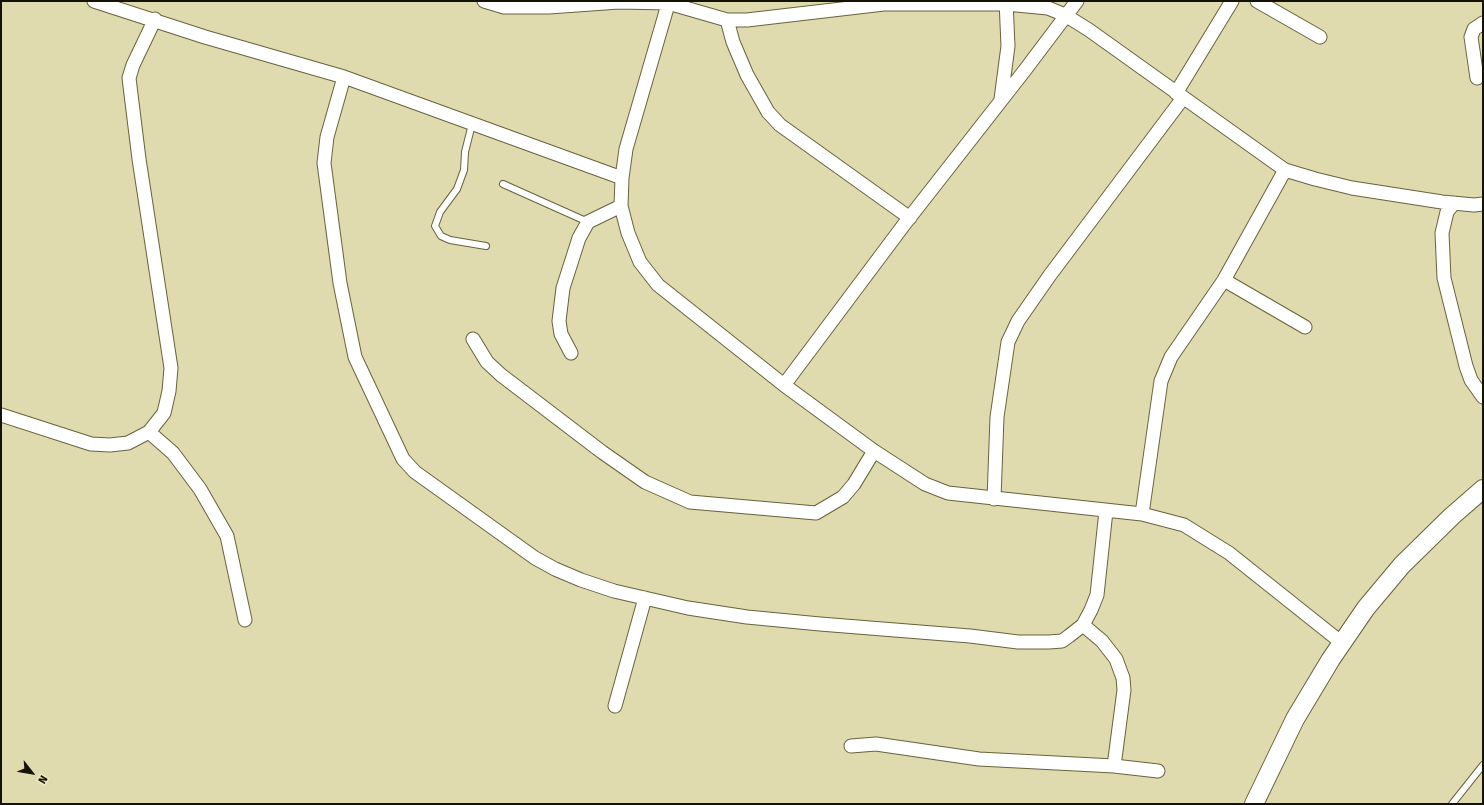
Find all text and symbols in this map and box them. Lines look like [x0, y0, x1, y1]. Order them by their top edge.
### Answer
north arrow [12, 753, 52, 793]
text: N [35, 773, 50, 786]

